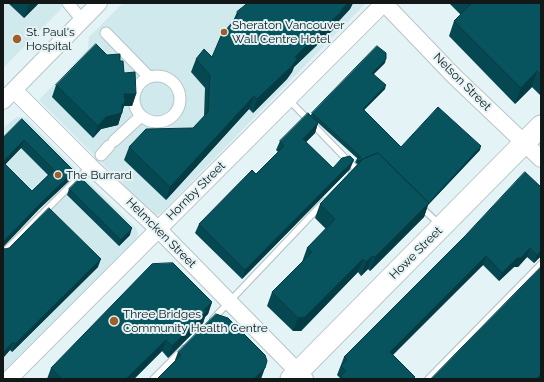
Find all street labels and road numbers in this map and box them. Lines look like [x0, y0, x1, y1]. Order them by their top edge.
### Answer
street label: Nelson Street [430, 50, 494, 114]
street label: Hornby Street [164, 159, 228, 223]
street label: Helmcken Street [123, 195, 199, 271]
street label: Howe Street [387, 224, 445, 282]

